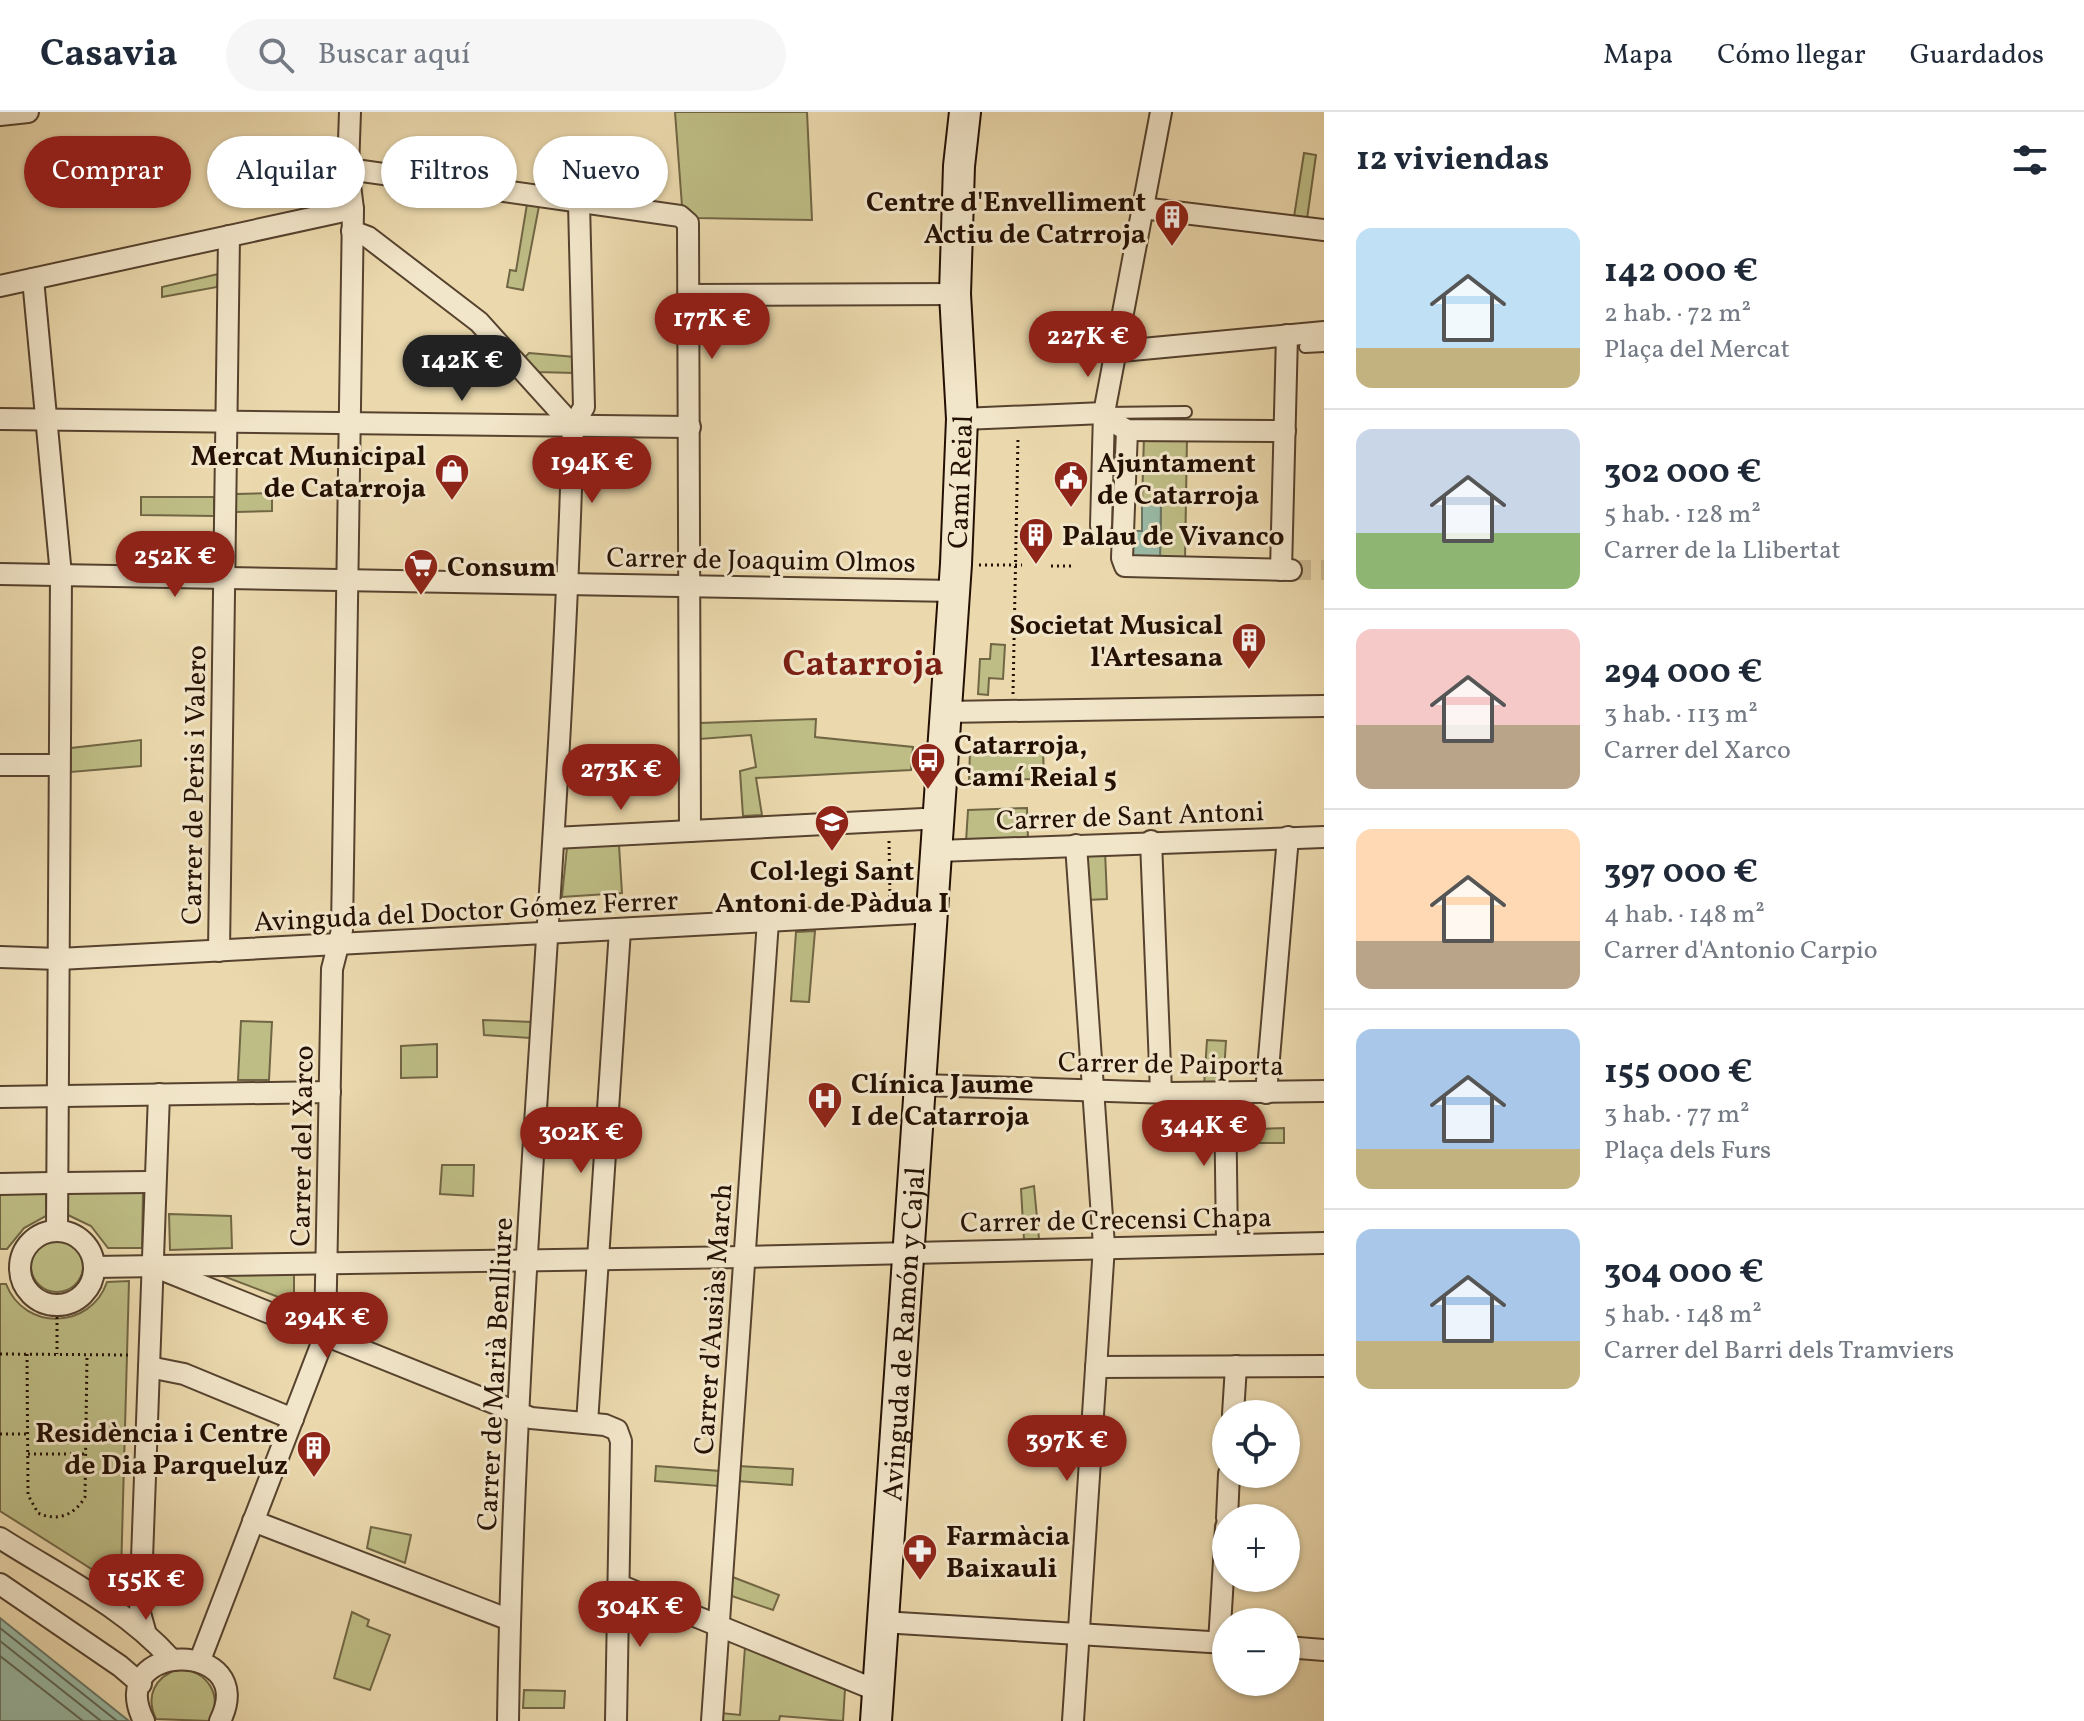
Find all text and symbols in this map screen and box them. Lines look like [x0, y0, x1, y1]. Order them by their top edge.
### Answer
search box [226, 19, 786, 91]
text: Casavia [40, 29, 178, 82]
icon: search [254, 33, 298, 77]
text: Buscar aquí [318, 34, 470, 76]
text: Mapa [1603, 36, 1673, 75]
text: Cómo llegar [1717, 36, 1866, 75]
text: Guardados [1910, 36, 2044, 75]
chip: Comprar [24, 136, 191, 208]
chip: Alquilar [207, 136, 365, 208]
chip: Filtros [381, 136, 517, 208]
chip: Nuevo [533, 136, 668, 208]
text: 12 viviendas [1356, 137, 1549, 184]
icon: filters [2008, 138, 2052, 182]
place label: Centre d'Envelliment Actiu de Catrroja [866, 184, 1146, 255]
building icon: Centre d'Envelliment Actiu de Catrroja [1153, 198, 1191, 248]
text: 142 000 € [1604, 249, 1758, 296]
icon: home [1420, 260, 1516, 356]
pin: 177K € [647, 293, 777, 361]
text: 2 hab. · 72 m² [1604, 296, 1751, 332]
text: 177K € [673, 301, 751, 337]
pin: 227K € [1023, 311, 1153, 379]
text: 227K € [1047, 319, 1129, 355]
text: Plaça del Mercat [1604, 332, 1790, 368]
pin: 142K € [397, 335, 527, 403]
text: 142K € [421, 343, 503, 379]
street label: Camí Reial [940, 414, 984, 550]
pin: 194K € [527, 437, 657, 505]
place label: Mercat Municipal de Catarroja [191, 438, 426, 509]
text: 194K € [550, 445, 634, 481]
place label: Ajuntament de Catarroja [1097, 445, 1259, 516]
text: 302 000 € [1604, 450, 1762, 497]
shop icon: Mercat Municipal de Catarroja [433, 452, 471, 502]
public building icon: Ajuntament de Catarroja [1052, 459, 1090, 509]
icon: home [1420, 461, 1516, 557]
text: 5 hab. · 128 m² [1604, 497, 1761, 533]
building icon: Palau de Vivanco [1017, 516, 1055, 566]
place label: Palau de Vivanco [1062, 518, 1284, 557]
pin: 252K € [110, 531, 240, 599]
text: Carrer de la Llibertat [1604, 533, 1841, 569]
text: 252K € [134, 539, 216, 575]
street label: Carrer de Joaquim Olmos [606, 539, 916, 584]
supermarket icon: Consum [402, 547, 440, 597]
place label: Consum [447, 549, 556, 588]
place label: Societat Musical l'Artesana [1009, 607, 1223, 678]
building icon: Societat Musical l'Artesana [1230, 621, 1268, 671]
district label: Catarroja [782, 641, 944, 691]
street label: Carrer de Peris i Valero [174, 645, 217, 925]
text: 294 000 € [1604, 650, 1762, 697]
icon: home [1420, 661, 1516, 757]
text: 3 hab. · 113 m² [1604, 697, 1758, 733]
place label: Catarroja, Camí Reial 5 [954, 727, 1117, 798]
text: Carrer del Xarco [1604, 733, 1791, 769]
bus stop icon: Catarroja, Camí Reial 5 [909, 741, 947, 791]
pin: 273K € [556, 744, 686, 812]
text: 273K € [580, 752, 662, 788]
street label: Carrer de Sant Antoni [995, 793, 1265, 842]
school or university icon: Col·legi Sant Antoni de Pàdua I [813, 803, 851, 853]
text: 397 000 € [1604, 850, 1758, 897]
place label: Col·legi Sant Antoni de Pàdua I [715, 853, 949, 924]
icon: home [1420, 861, 1516, 957]
street label: Avinguda del Doctor Gómez Ferrer [253, 882, 680, 943]
text: 4 hab. · 148 m² [1604, 897, 1765, 933]
text: Carrer d'Antonio Carpio [1604, 933, 1878, 969]
street label: Carrer de Paiporta [1058, 1044, 1284, 1087]
street label: Carrer del Xarco [282, 1045, 325, 1247]
text: 155 000 € [1604, 1050, 1753, 1097]
icon: home [1420, 1061, 1516, 1157]
place label: Clínica Jaume I de Catarroja [851, 1066, 1034, 1137]
hospital icon: Clínica Jaume I de Catarroja [806, 1080, 844, 1130]
text: 3 hab. · 77 m² [1604, 1097, 1750, 1133]
pin: 344K € [1139, 1100, 1269, 1168]
pin: 302K € [516, 1107, 646, 1175]
text: 344K € [1160, 1108, 1248, 1144]
text: 302K € [538, 1115, 624, 1151]
text: Plaça dels Furs [1604, 1133, 1771, 1169]
street label: Avinguda de Ramón y Cajal [874, 1166, 936, 1502]
street label: Carrer d'Ausiàs March [686, 1182, 743, 1456]
street label: Carrer de Crecensi Chapa [960, 1199, 1272, 1244]
street label: Carrer de Marià Benlliure [469, 1216, 524, 1532]
text: 304 000 € [1604, 1250, 1764, 1297]
icon: home [1420, 1261, 1516, 1357]
pin: 294K € [262, 1292, 392, 1360]
text: 5 hab. · 148 m² [1604, 1297, 1762, 1333]
text: 294K € [284, 1300, 370, 1336]
text: Carrer del Barri dels Tramviers [1604, 1333, 1954, 1369]
map controls [1212, 1400, 1300, 1696]
button: locate [1212, 1400, 1300, 1488]
place label: Residència i Centre de Dia Parqueluz [35, 1415, 288, 1486]
pin: 397K € [1002, 1415, 1132, 1483]
text: 397K € [1026, 1423, 1108, 1459]
building icon: Residència i Centre de Dia Parqueluz [295, 1429, 333, 1479]
button: + [1212, 1504, 1300, 1592]
place label: Farmàcia Baixauli [946, 1518, 1070, 1589]
pharmacy icon: Farmàcia Baixauli [901, 1532, 939, 1582]
pin: 155K € [81, 1554, 211, 1622]
text: 155K € [107, 1562, 185, 1598]
pin: 304K € [575, 1581, 705, 1649]
text: 304K € [596, 1589, 684, 1625]
button: − [1212, 1608, 1300, 1696]

